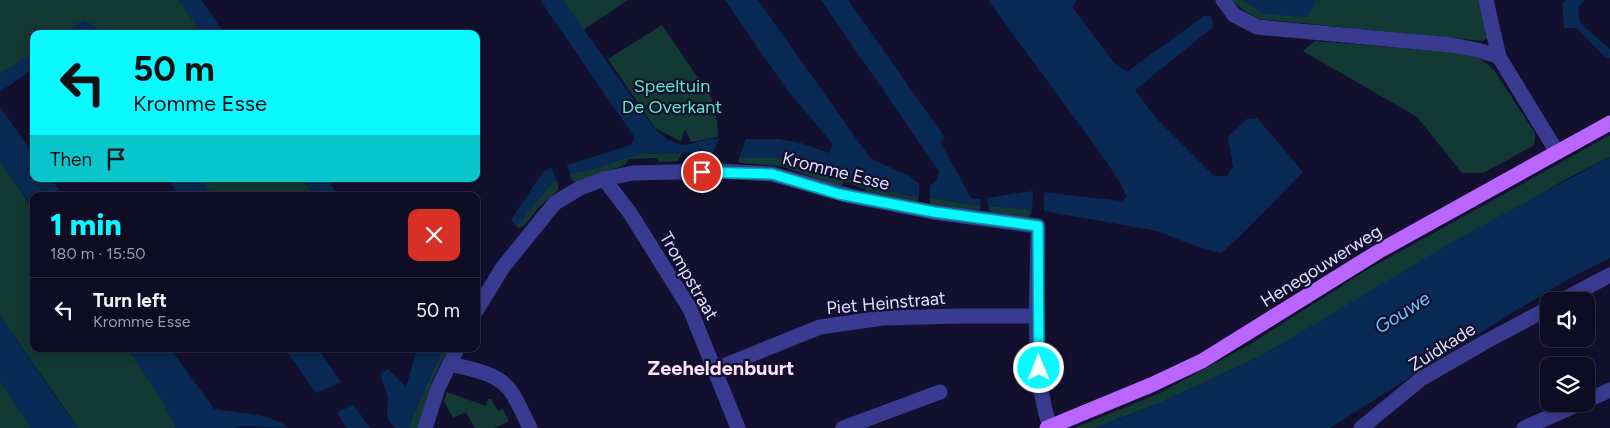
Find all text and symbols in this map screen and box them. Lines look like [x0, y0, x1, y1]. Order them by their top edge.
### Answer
text: 50 m [133, 48, 215, 90]
icon: left [50, 50, 115, 115]
park label: Speeltuin De Overkant [622, 75, 722, 118]
text: Kromme Esse [133, 90, 267, 117]
icon: arrive [102, 145, 130, 173]
street label: Kromme Esse [780, 147, 892, 195]
text: Then [50, 148, 92, 171]
pin [681, 151, 723, 193]
icon: arrive [688, 158, 716, 186]
text: 1 min [50, 206, 122, 243]
button: close [408, 209, 460, 261]
street label: Henegouwerweg [1256, 220, 1386, 312]
street label: Trompstraat [655, 228, 723, 324]
text: 180 m · 15:50 [50, 244, 146, 263]
water label: Gouwe [1370, 286, 1435, 338]
street label: Piet Heinstraat [825, 287, 947, 319]
text: Turn left [93, 289, 167, 312]
map controls [1540, 292, 1595, 412]
button: sound [1540, 292, 1595, 347]
icon: left [50, 296, 78, 324]
text: 50 m [416, 299, 460, 322]
text: Kromme Esse [93, 312, 190, 331]
street label: Zuidkade [1405, 318, 1480, 376]
position arrow [1012, 341, 1064, 393]
district label: Zeeheldenbuurt [648, 356, 794, 380]
button: layers [1540, 357, 1595, 412]

